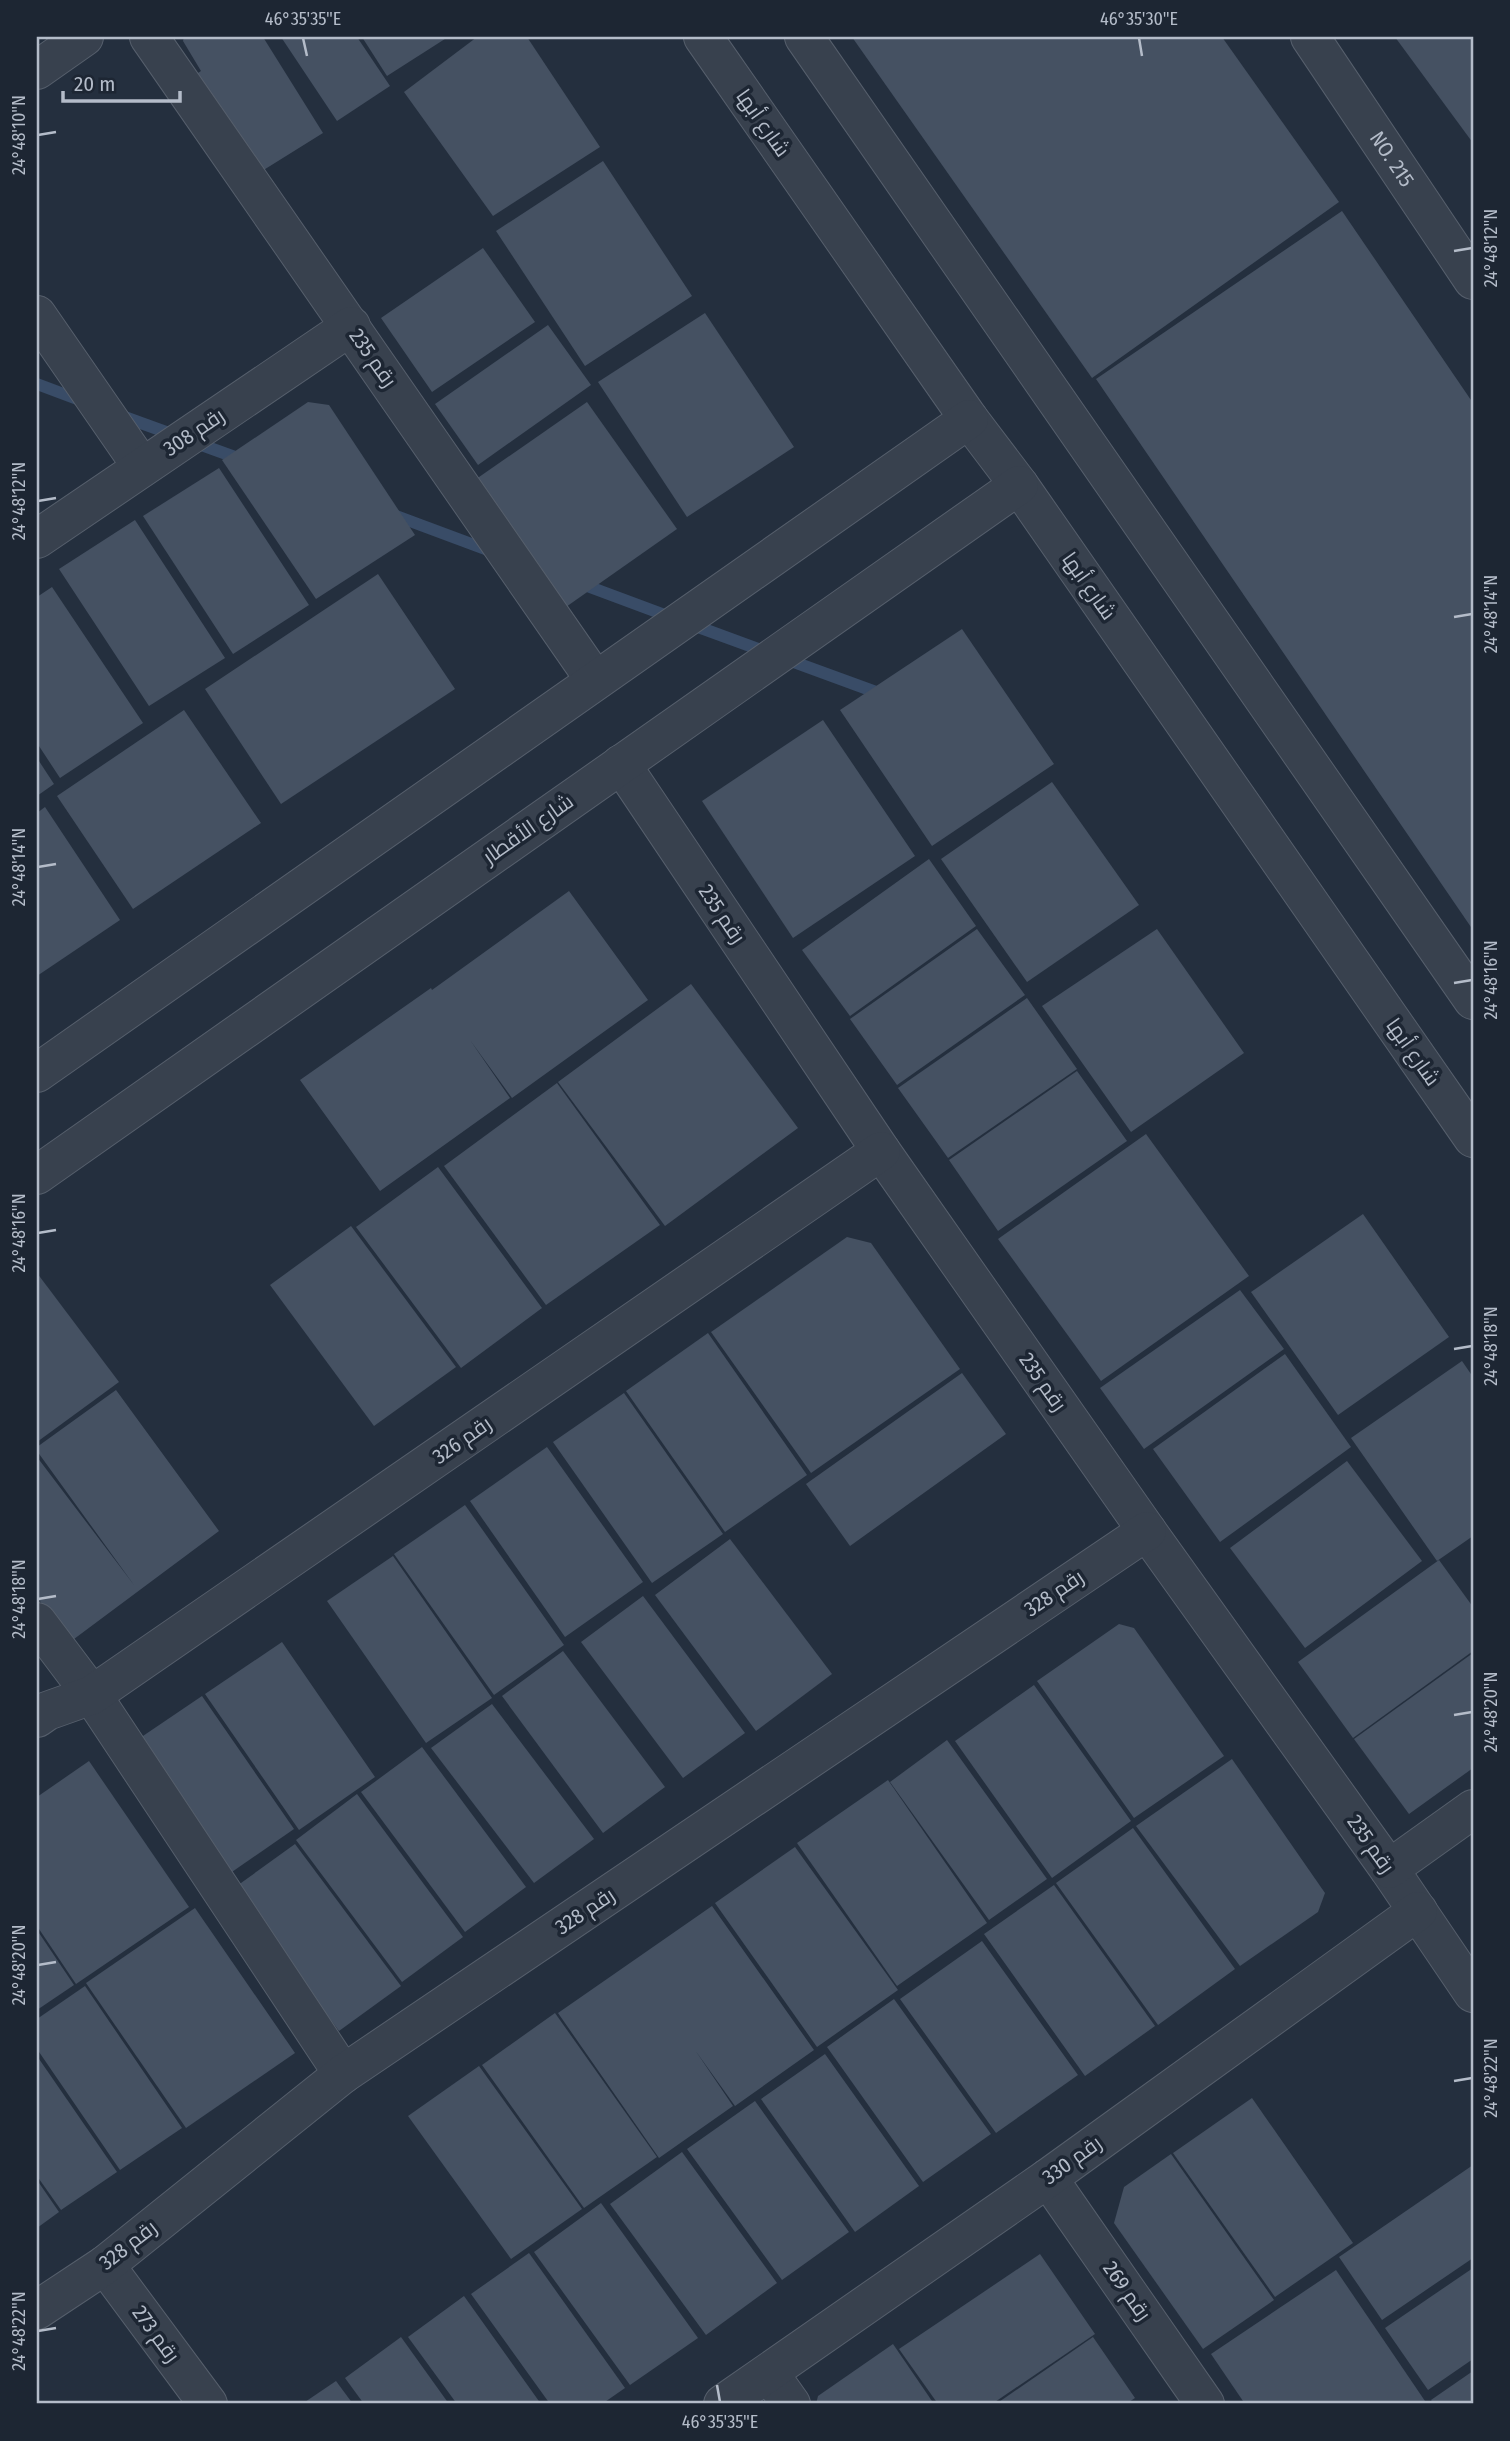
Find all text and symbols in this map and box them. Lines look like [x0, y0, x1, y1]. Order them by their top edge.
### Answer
text: 46°35'35"E [265, 8, 341, 30]
text: 46°35'30"E [1100, 8, 1178, 30]
scale bar [63, 60, 180, 104]
text: 20 m [74, 71, 115, 97]
street label: شارع أبها [729, 84, 796, 163]
text: 24°48'10"N [8, 95, 30, 175]
street label: NO. 215 [1364, 126, 1420, 192]
text: 24°48'12"N [1480, 209, 1502, 287]
street label: رقم 235 [343, 324, 402, 393]
street label: رقم 308 [159, 402, 230, 463]
text: 24°48'12"N [8, 462, 30, 540]
street label: شارع أبها [1055, 547, 1122, 626]
text: 24°48'14"N [1480, 575, 1502, 653]
street label: شارع الأقطار [477, 788, 579, 871]
text: 24°48'14"N [8, 828, 30, 906]
street label: رقم 235 [692, 880, 751, 949]
text: 24°48'16"N [1480, 940, 1502, 1020]
street label: شارع أبها [1379, 1013, 1446, 1092]
text: 24°48'16"N [8, 1193, 30, 1273]
text: 24°48'18"N [1480, 1306, 1502, 1386]
street label: رقم 235 [1013, 1348, 1072, 1417]
street label: رقم 326 [427, 1410, 497, 1470]
text: 24°48'18"N [8, 1559, 30, 1639]
street label: رقم 328 [1019, 1564, 1089, 1623]
text: 24°48'20"N [1480, 1672, 1502, 1752]
street label: رقم 235 [1341, 1810, 1400, 1879]
street label: رقم 328 [550, 1882, 620, 1941]
text: 24°48'20"N [8, 1925, 30, 2005]
text: 24°48'22"N [1480, 2038, 1502, 2118]
street label: رقم 330 [1037, 2130, 1107, 2191]
street label: رقم 328 [94, 2214, 163, 2276]
street label: رقم 269 [1096, 2256, 1157, 2326]
text: 24°48'22"N [8, 2291, 30, 2371]
street label: رقم 273 [126, 2300, 185, 2368]
text: 46°35'35"E [682, 2411, 758, 2433]

